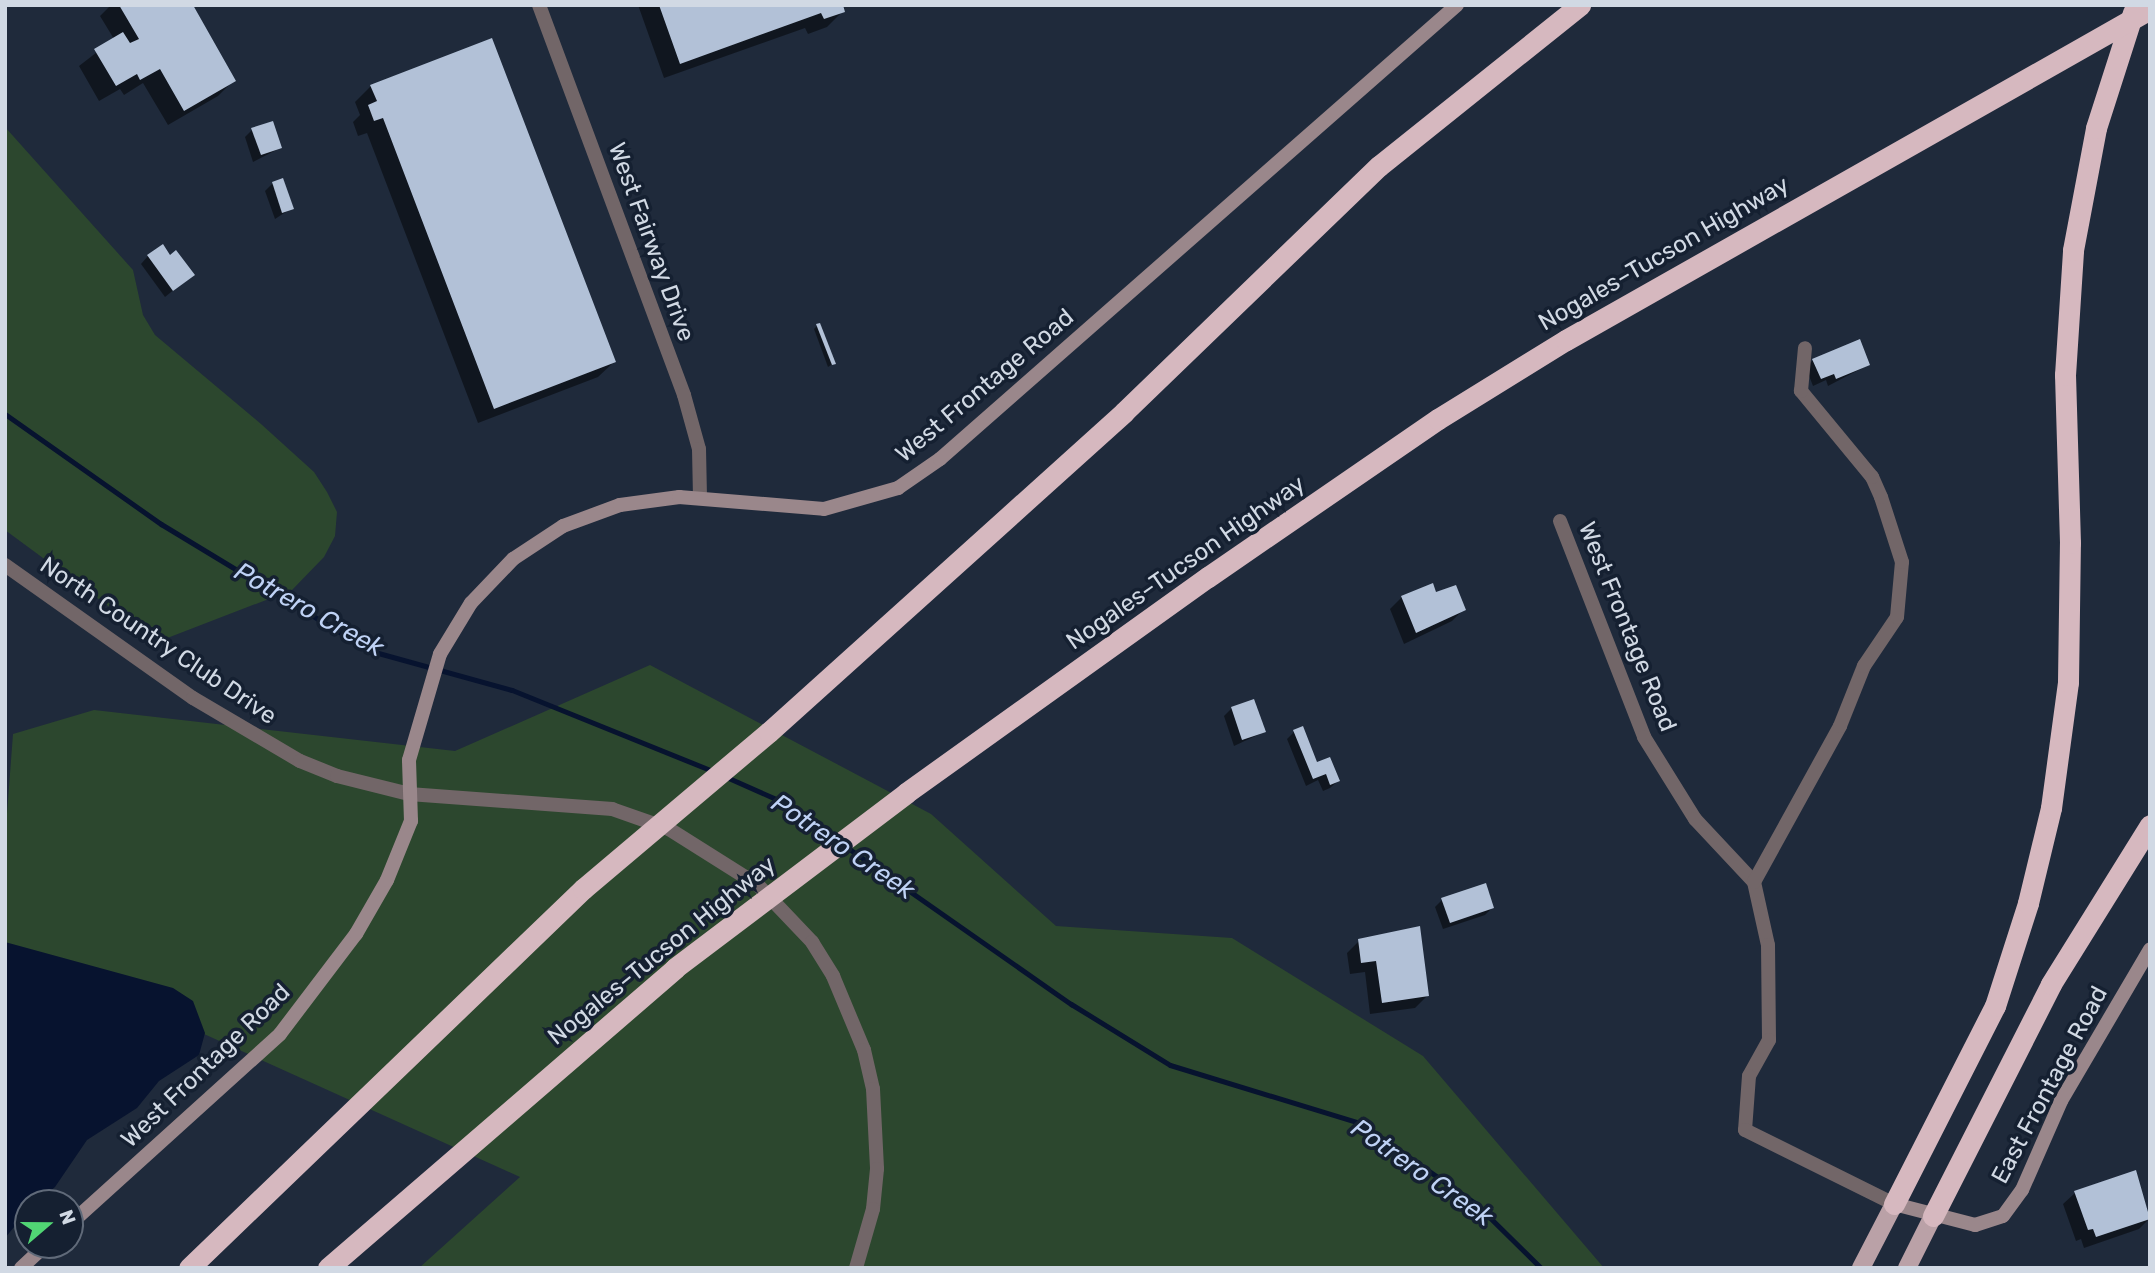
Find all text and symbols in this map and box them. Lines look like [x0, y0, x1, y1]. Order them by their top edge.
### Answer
street label: West Fairway Drive [602, 138, 700, 346]
street label: Nogales–Tucson Highway [1534, 170, 1794, 338]
street label: West Frontage Road [890, 303, 1080, 469]
street label: Nogales–Tucson Highway [1061, 470, 1311, 656]
street label: West Frontage Road [1572, 518, 1682, 736]
street label: North Country Club Drive [34, 551, 282, 731]
water label: Potrero Creek [229, 556, 389, 664]
water label: Potrero Creek [765, 788, 921, 906]
street label: Nogales–Tucson Highway [542, 850, 782, 1052]
street label: West Frontage Road [116, 978, 296, 1154]
street label: East Frontage Road [1986, 981, 2114, 1189]
water label: Potrero Creek [1345, 1113, 1499, 1233]
north arrow [14, 1189, 84, 1259]
text: N [54, 1207, 80, 1228]

